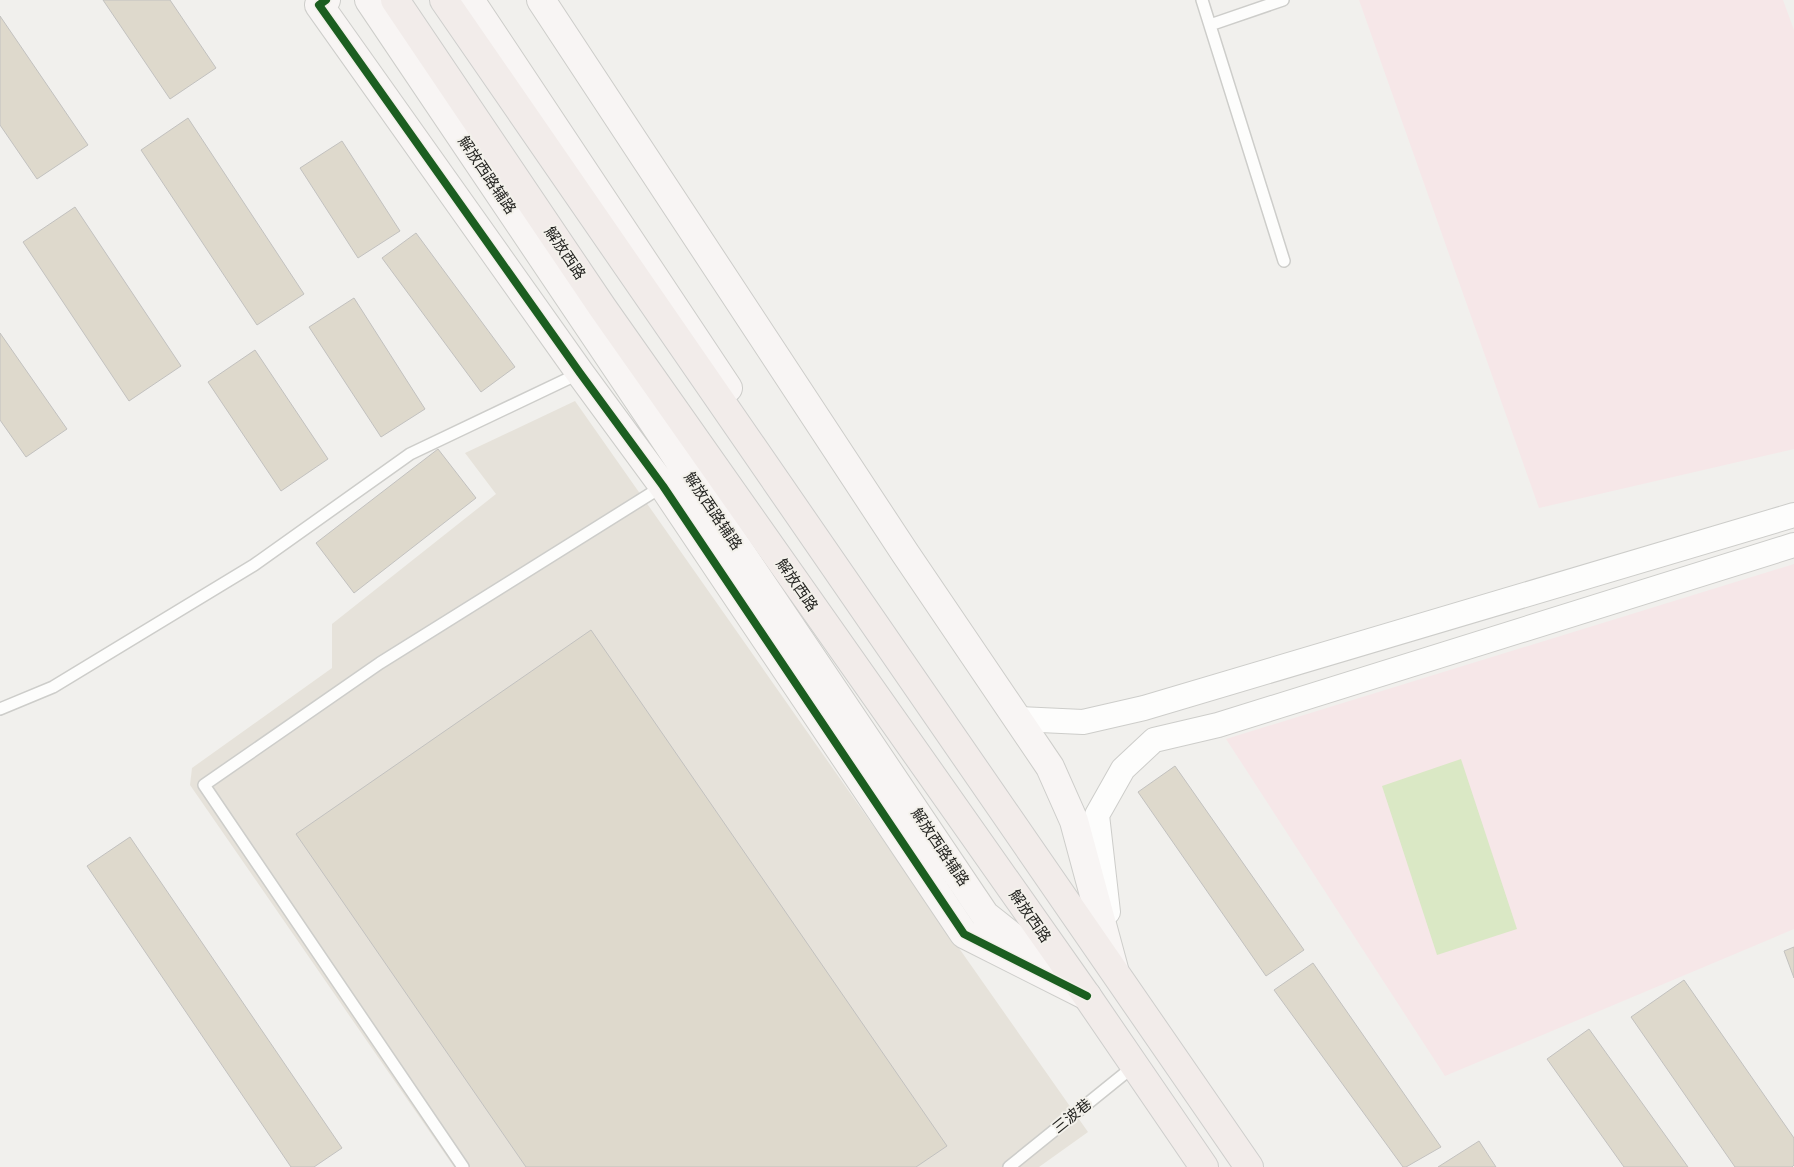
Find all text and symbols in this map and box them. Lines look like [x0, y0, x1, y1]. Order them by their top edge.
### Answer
street label: 解放西路辅路 [454, 132, 521, 217]
street label: 解放西路 [541, 222, 591, 283]
street label: 解放西路辅路 [680, 468, 747, 553]
street label: 解放西路 [772, 554, 823, 615]
street label: 解放西路辅路 [907, 804, 974, 889]
street label: 解放西路 [1005, 885, 1056, 946]
street label: 三波巷 [1048, 1093, 1095, 1137]

